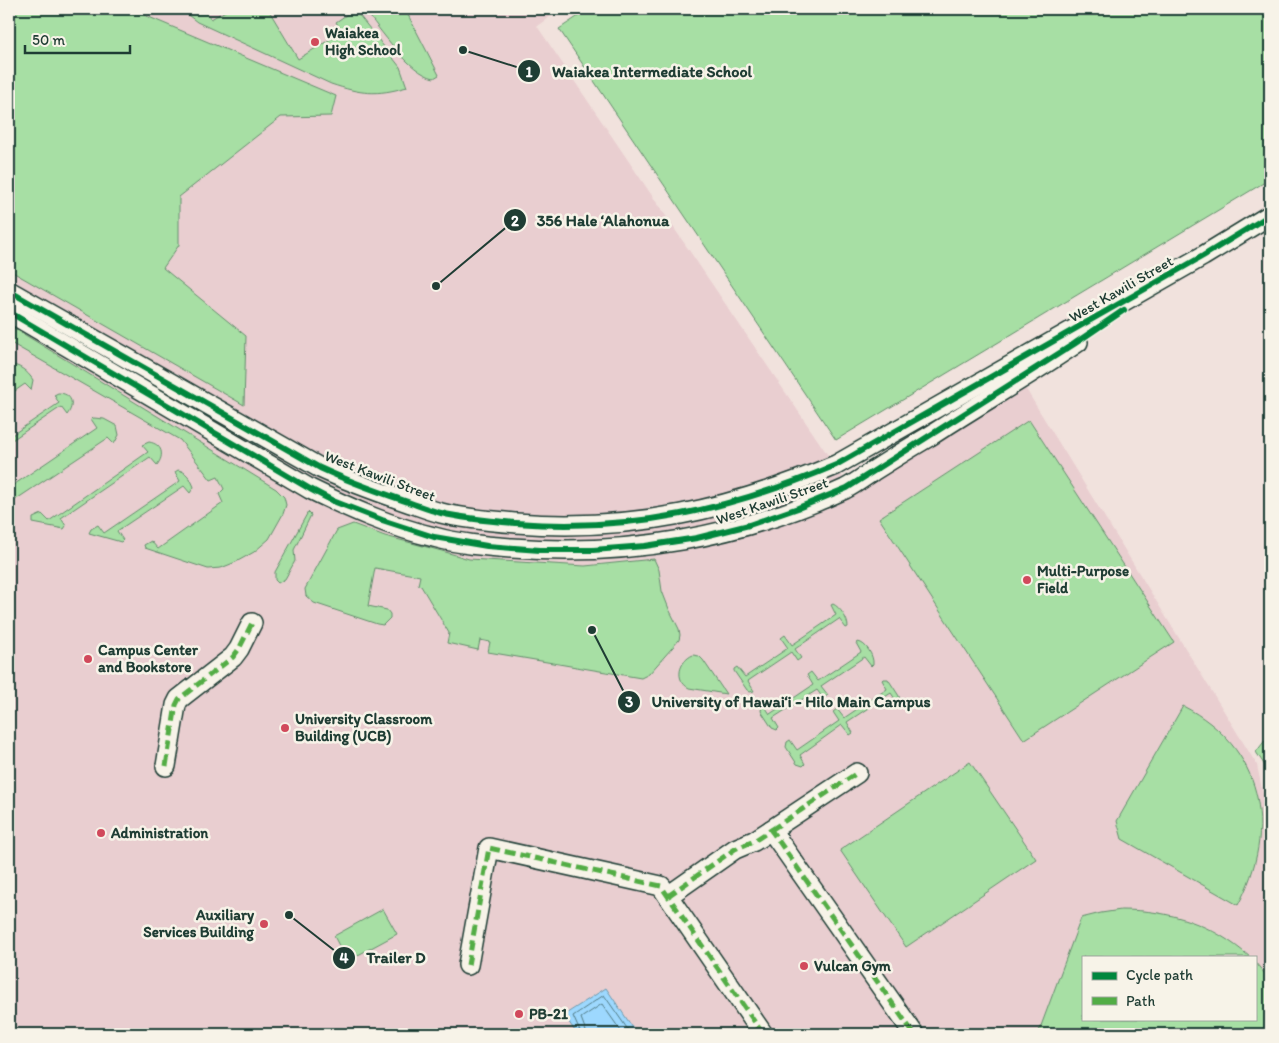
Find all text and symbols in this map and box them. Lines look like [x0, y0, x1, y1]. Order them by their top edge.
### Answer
scale bar [25, 22, 130, 54]
place label: Waiakea High School [325, 24, 402, 60]
text: 50 m [32, 31, 65, 49]
marker: Waiakea High School [309, 36, 321, 48]
callout: Waiakea Intermediate School [517, 56, 763, 87]
text: Waiakea Intermediate School [552, 62, 753, 81]
text: 1 [526, 63, 533, 81]
callout: 356 Hale ʻAlahonua [502, 205, 680, 236]
text: 356 Hale ʻAlahonua [537, 211, 670, 230]
text: 2 [511, 212, 519, 230]
street label: West Kawili Street [1066, 252, 1177, 326]
street label: West Kawili Street [322, 447, 438, 506]
street label: West Kawili Street [714, 473, 831, 529]
place label: Multi-Purpose Field [1037, 562, 1129, 597]
marker: Multi-Purpose Field [1021, 574, 1033, 586]
place label: Campus Center and Bookstore [98, 641, 199, 676]
marker: Campus Center and Bookstore [82, 653, 94, 665]
callout: University of Hawaiʻi - Hilo Main Campus [617, 686, 941, 717]
text: University of Hawaiʻi - Hilo Main Campus [651, 692, 931, 712]
text: 3 [625, 693, 633, 711]
place label: University Classroom Building (UCB) [295, 710, 433, 746]
marker: University Classroom Building (UCB) [279, 722, 291, 734]
place label: Administration [110, 824, 209, 842]
marker: Administration [95, 827, 107, 839]
place label: Auxiliary Services Building [143, 906, 255, 942]
marker: Auxiliary Services Building [258, 918, 270, 930]
callout: Trailer D [332, 942, 436, 973]
text: Trailer D [365, 948, 426, 967]
text: 4 [339, 949, 349, 967]
legend [1082, 956, 1256, 1020]
place label: Vulcan Gym [814, 957, 892, 976]
marker: Vulcan Gym [798, 960, 810, 972]
text: Cycle path [1126, 966, 1193, 984]
text: Path [1126, 992, 1155, 1010]
place label: PB-21 [529, 1005, 568, 1023]
marker: PB-21 [513, 1008, 525, 1020]

